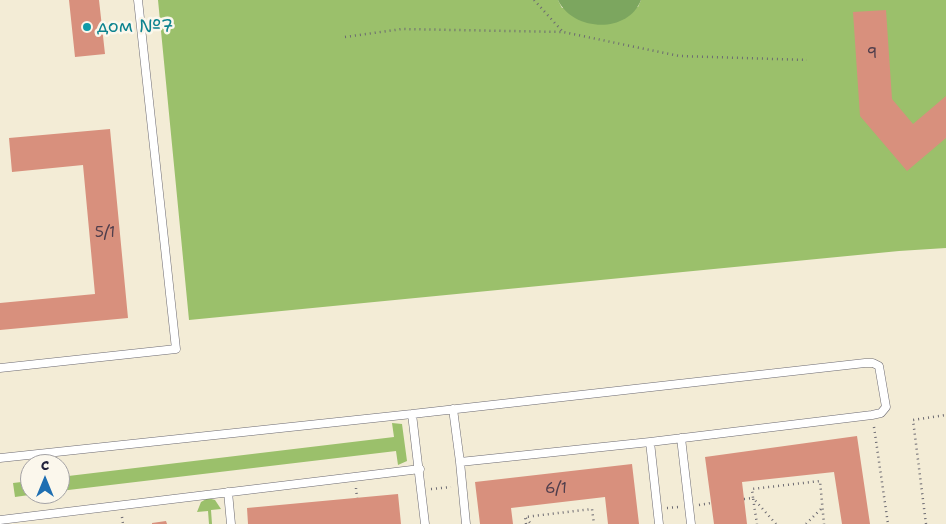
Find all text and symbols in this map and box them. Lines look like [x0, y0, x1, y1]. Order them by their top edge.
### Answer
place label: дом №7 [97, 16, 173, 38]
marker: дом №7 [81, 21, 93, 33]
house number: 9 [867, 45, 877, 63]
house number: 5/1 [95, 224, 115, 242]
north arrow [20, 454, 70, 504]
text: С [41, 456, 49, 474]
house number: 6/1 [545, 480, 567, 498]

